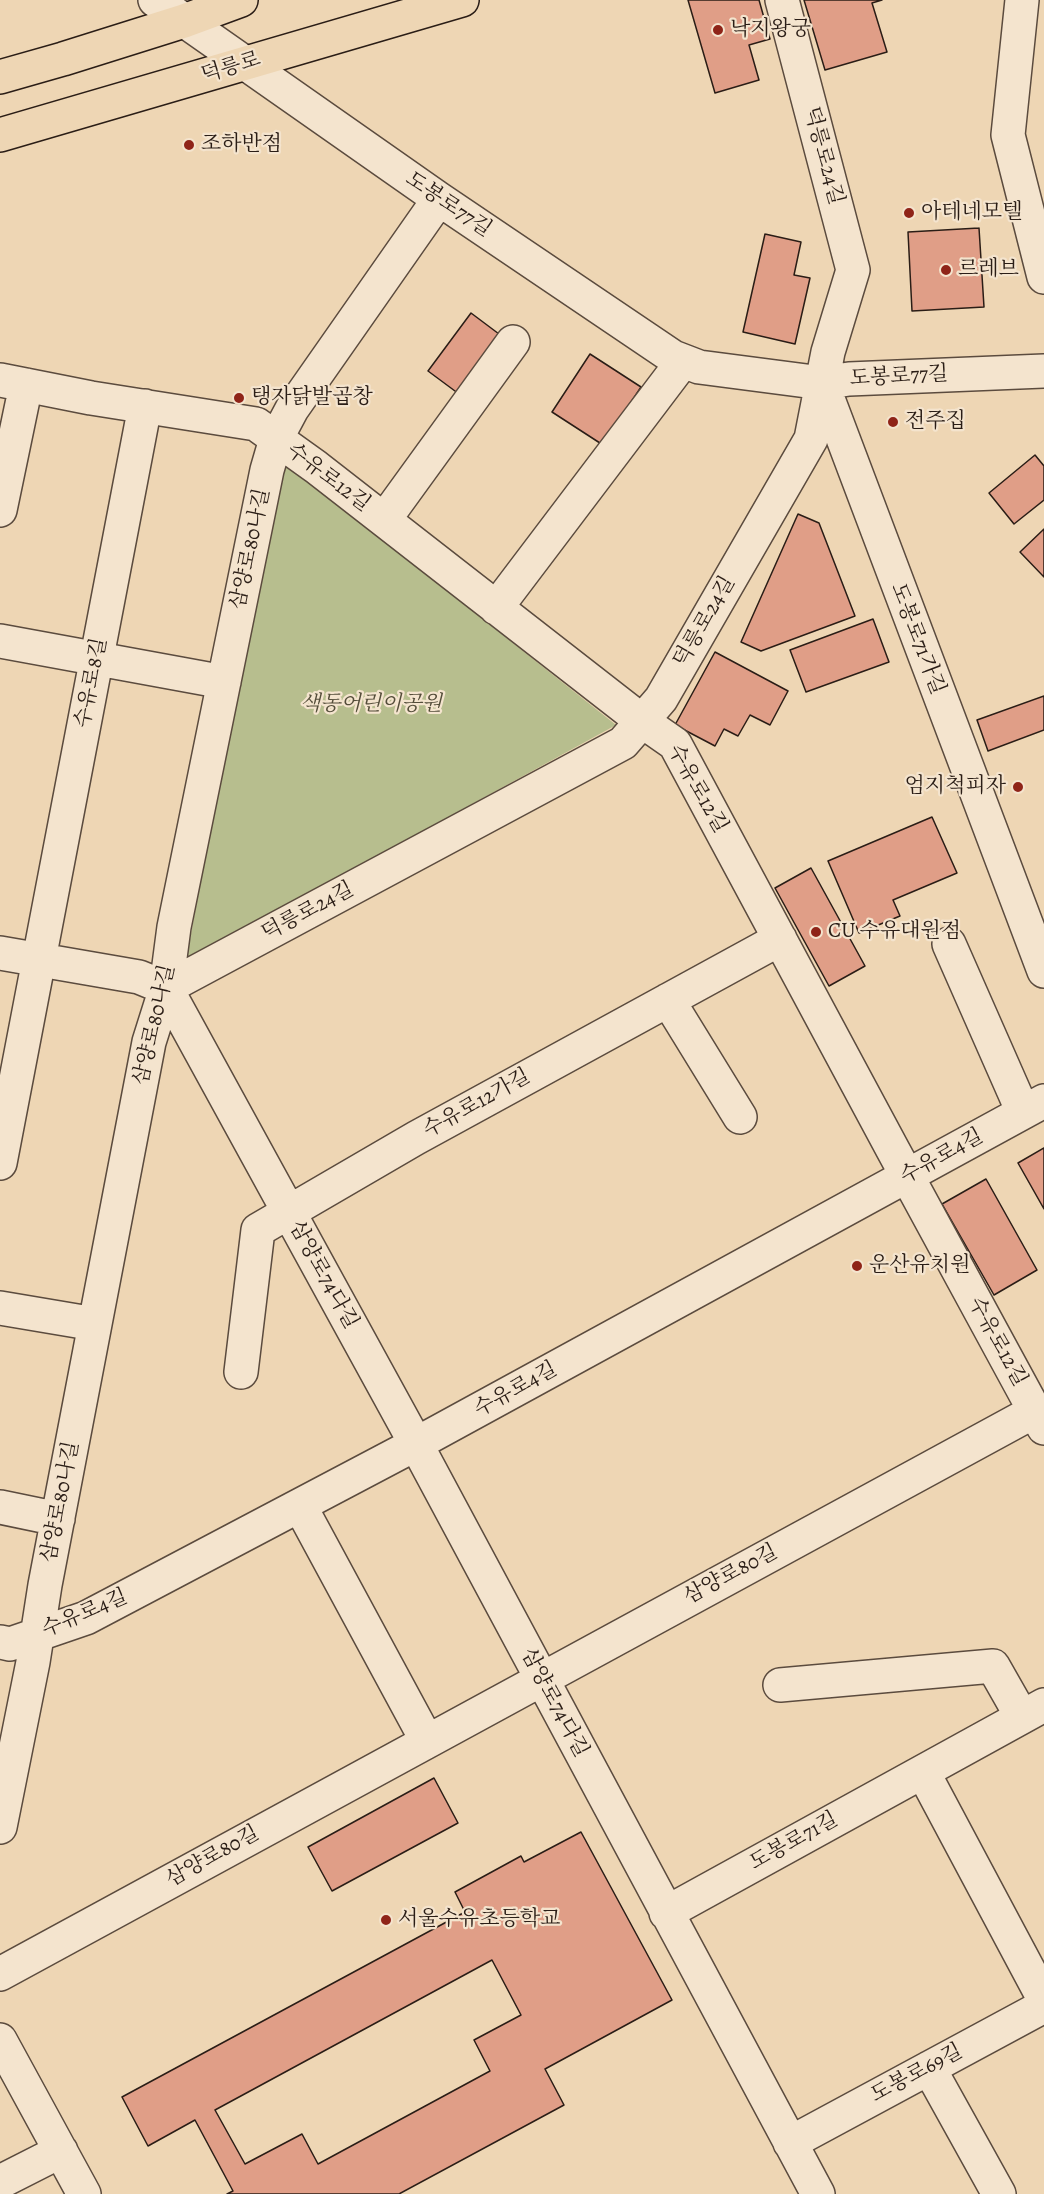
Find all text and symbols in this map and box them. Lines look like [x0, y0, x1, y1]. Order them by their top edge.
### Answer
place label: 낙지왕궁 [730, 17, 811, 43]
marker: 낙지왕궁 [711, 23, 725, 37]
street label: 덕릉로 [198, 47, 264, 89]
street label: 덕릉로24길 [798, 104, 848, 208]
place label: 조하반점 [201, 132, 282, 158]
marker: 조하반점 [182, 138, 196, 152]
street label: 도봉로77길 [400, 167, 496, 243]
place label: 아테네모텔 [921, 200, 1022, 226]
marker: 아테네모텔 [902, 206, 916, 220]
place label: 르레브 [958, 257, 1019, 283]
marker: 르레브 [939, 263, 953, 277]
street label: 도봉로77길 [849, 362, 949, 392]
place label: 탱자닭발곱창 [251, 385, 373, 411]
marker: 탱자닭발곱창 [232, 391, 246, 405]
place label: 전주집 [905, 409, 966, 435]
marker: 전주집 [886, 415, 900, 429]
street label: 수유로12길 [281, 438, 375, 518]
street label: 삼양로80나길 [226, 486, 276, 612]
street label: 덕릉로24길 [669, 572, 741, 672]
street label: 도봉로71가길 [884, 580, 950, 698]
street label: 수유로8길 [71, 636, 113, 730]
park label: 색동어린이공원 [300, 692, 442, 718]
street label: 수유로12길 [662, 740, 732, 838]
place label: 엄지척피자 [905, 774, 1006, 800]
marker: 엄지척피자 [1011, 780, 1025, 794]
street label: 덕릉로24길 [258, 877, 358, 947]
place label: CU 수유대원점 [828, 919, 961, 945]
marker: CU 수유대원점 [809, 925, 823, 939]
street label: 삼양로80나길 [129, 962, 181, 1088]
street label: 수유로12가길 [419, 1064, 535, 1144]
street label: 수유로4길 [896, 1124, 988, 1190]
street label: 삼양로74다길 [283, 1217, 363, 1333]
place label: 운산유치원 [869, 1253, 970, 1279]
marker: 운산유치원 [850, 1259, 864, 1273]
street label: 수유로12길 [962, 1293, 1032, 1391]
street label: 수유로4길 [470, 1357, 562, 1423]
street label: 삼양로80나길 [37, 1439, 85, 1565]
street label: 삼양로80길 [680, 1540, 782, 1610]
street label: 수유로4길 [38, 1585, 132, 1643]
street label: 삼양로74다길 [515, 1644, 593, 1762]
street label: 도봉로71길 [745, 1807, 843, 1877]
street label: 삼양로80길 [162, 1821, 264, 1893]
place label: 서울수유초등학교 [398, 1907, 560, 1933]
marker: 서울수유초등학교 [379, 1913, 393, 1927]
street label: 도봉로69길 [867, 2039, 967, 2109]

